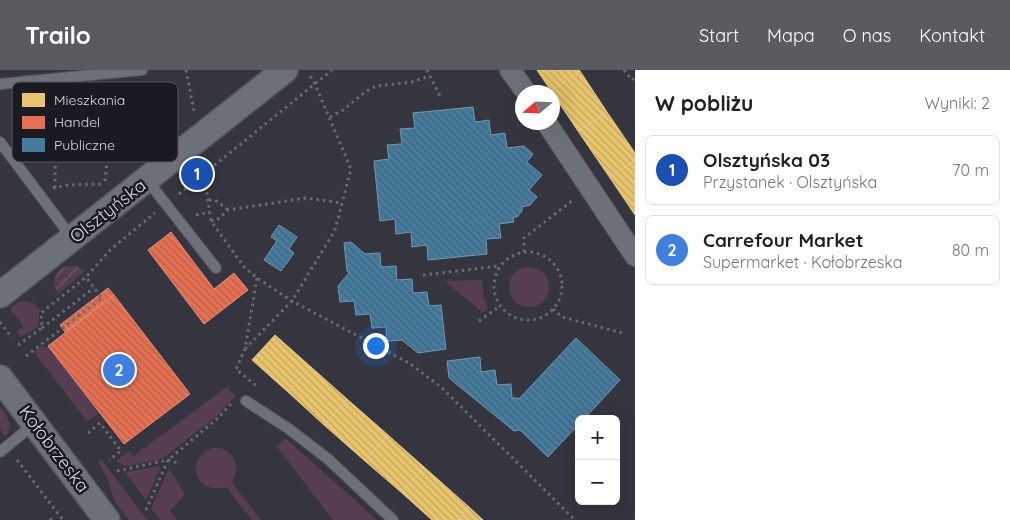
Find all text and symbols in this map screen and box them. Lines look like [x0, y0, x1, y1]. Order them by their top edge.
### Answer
text: Trailo [25, 20, 91, 50]
text: Start [699, 24, 739, 47]
text: Mapa [767, 24, 815, 47]
text: O nas [843, 24, 891, 47]
text: Kontakt [919, 24, 985, 47]
legend [12, 82, 178, 162]
north arrow [515, 85, 560, 130]
text: W pobliżu [655, 90, 753, 116]
text: Mieszkania [54, 91, 125, 109]
text: Wyniki: 2 [925, 93, 990, 113]
text: Handel [54, 113, 100, 131]
text: Publiczne [54, 136, 115, 154]
text: Olsztyńska 03 [703, 148, 830, 172]
pin: 1 [181, 155, 213, 193]
text: 1 [669, 160, 675, 180]
text: 70 m [952, 160, 989, 180]
text: Przystanek · Olsztyńska [703, 172, 877, 192]
street label: Olsztyńska [65, 174, 150, 248]
text: Carrefour Market [703, 228, 864, 252]
text: 2 [667, 240, 677, 260]
text: 80 m [952, 240, 989, 260]
text: Supermarket · Kołobrzeska [703, 252, 903, 272]
your location [363, 333, 389, 359]
pin: 2 [103, 351, 135, 389]
street label: Kołobrzeska [14, 401, 95, 497]
map controls [575, 415, 620, 505]
button: + [575, 415, 620, 460]
button: − [575, 460, 620, 505]

